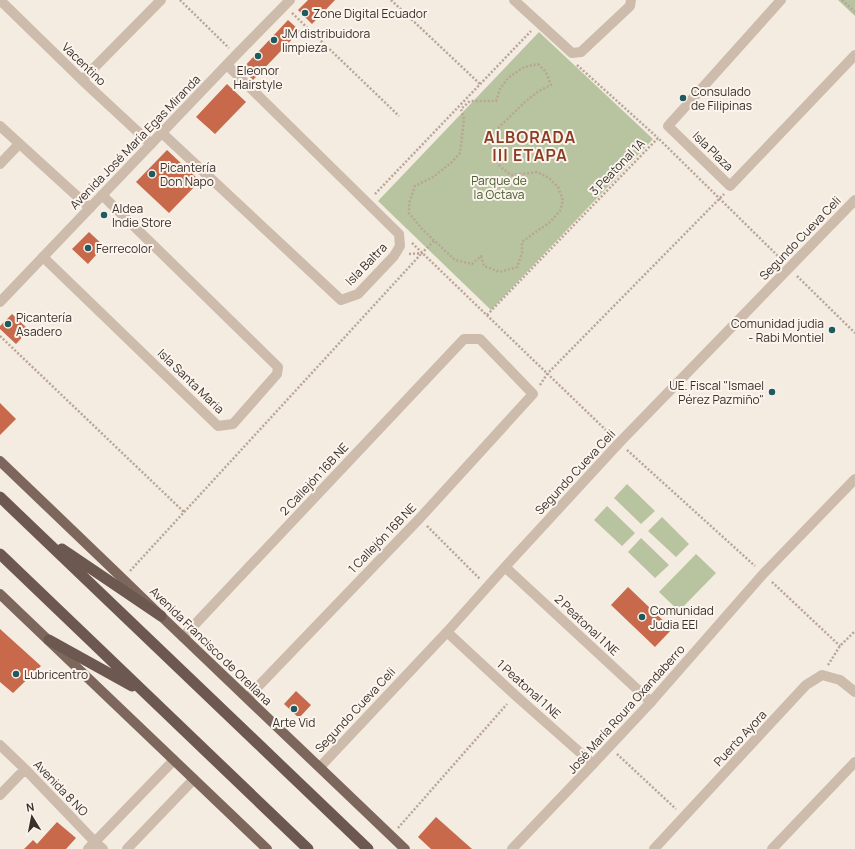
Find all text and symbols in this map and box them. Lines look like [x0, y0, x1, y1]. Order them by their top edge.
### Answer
place label: Zone Digital Ecuador [313, 5, 428, 22]
marker: Zone Digital Ecuador [300, 8, 310, 18]
place label: JM distribuidora limpieza [282, 25, 370, 56]
marker: JM distribuidora limpieza [269, 35, 279, 45]
street label: Vacentino [58, 39, 110, 89]
marker: Eleonor Hairstyle [253, 51, 263, 61]
place label: Eleonor Hairstyle [234, 62, 282, 93]
street label: Avenida José María Egas Miranda [66, 71, 204, 213]
place label: Consulado de Filipinas [691, 83, 752, 114]
marker: Consulado de Filipinas [678, 93, 688, 103]
district label: ALBORADA III ETAPA [484, 126, 576, 166]
street label: Isla Plaza [689, 127, 737, 175]
street label: 3 Peatonal 1A [586, 135, 649, 199]
place label: Picantería Don Napo [160, 159, 216, 190]
marker: Picantería Don Napo [147, 169, 157, 179]
park label: Parque de la Octava [471, 172, 527, 203]
street label: Segundo Cueva Celi [755, 192, 845, 284]
place label: Aldea Indie Store [112, 200, 172, 231]
marker: Aldea Indie Store [99, 210, 109, 220]
street label: Isla Baltra [341, 239, 391, 289]
place label: Ferrecolor [96, 240, 153, 257]
marker: Ferrecolor [83, 243, 93, 253]
place label: Picantería Asadero [16, 309, 72, 340]
place label: Comunidad judia - Rabi Montiel [731, 315, 824, 346]
marker: Picantería Asadero [3, 319, 13, 329]
marker: Comunidad judia - Rabi Montiel [827, 325, 837, 335]
street label: Isla Santa Maria [154, 345, 228, 417]
place label: UE. Fiscal "Ismael Pérez Pazmiño" [669, 377, 764, 408]
marker: UE. Fiscal "Ismael Pérez Pazmiño" [767, 387, 777, 397]
street label: Segundo Cueva Celi [531, 426, 619, 518]
street label: 2 Callejón 16B NE [276, 439, 352, 519]
street label: 1 Callejón 16B NE [344, 499, 420, 577]
street label: Avenida Francisco de Orellana [146, 583, 276, 709]
street label: 2 Peatonal 1 NE [551, 591, 623, 660]
place label: Comunidad Judia EEI [650, 602, 714, 633]
marker: Comunidad Judia EEI [637, 612, 647, 622]
street label: José María Roura Oxandaberro [563, 641, 689, 777]
street label: 1 Peatonal 1 NE [493, 656, 565, 722]
street label: Segundo Cueva Celi [311, 664, 399, 756]
place label: Lubricentro [24, 666, 88, 683]
marker: Lubricentro [11, 669, 21, 679]
marker: Arte Vid [289, 704, 299, 714]
street label: Puerto Ayora [710, 706, 770, 770]
place label: Arte Vid [273, 714, 315, 731]
street label: Avenida 8 NO [31, 757, 91, 819]
north arrow [12, 797, 52, 837]

